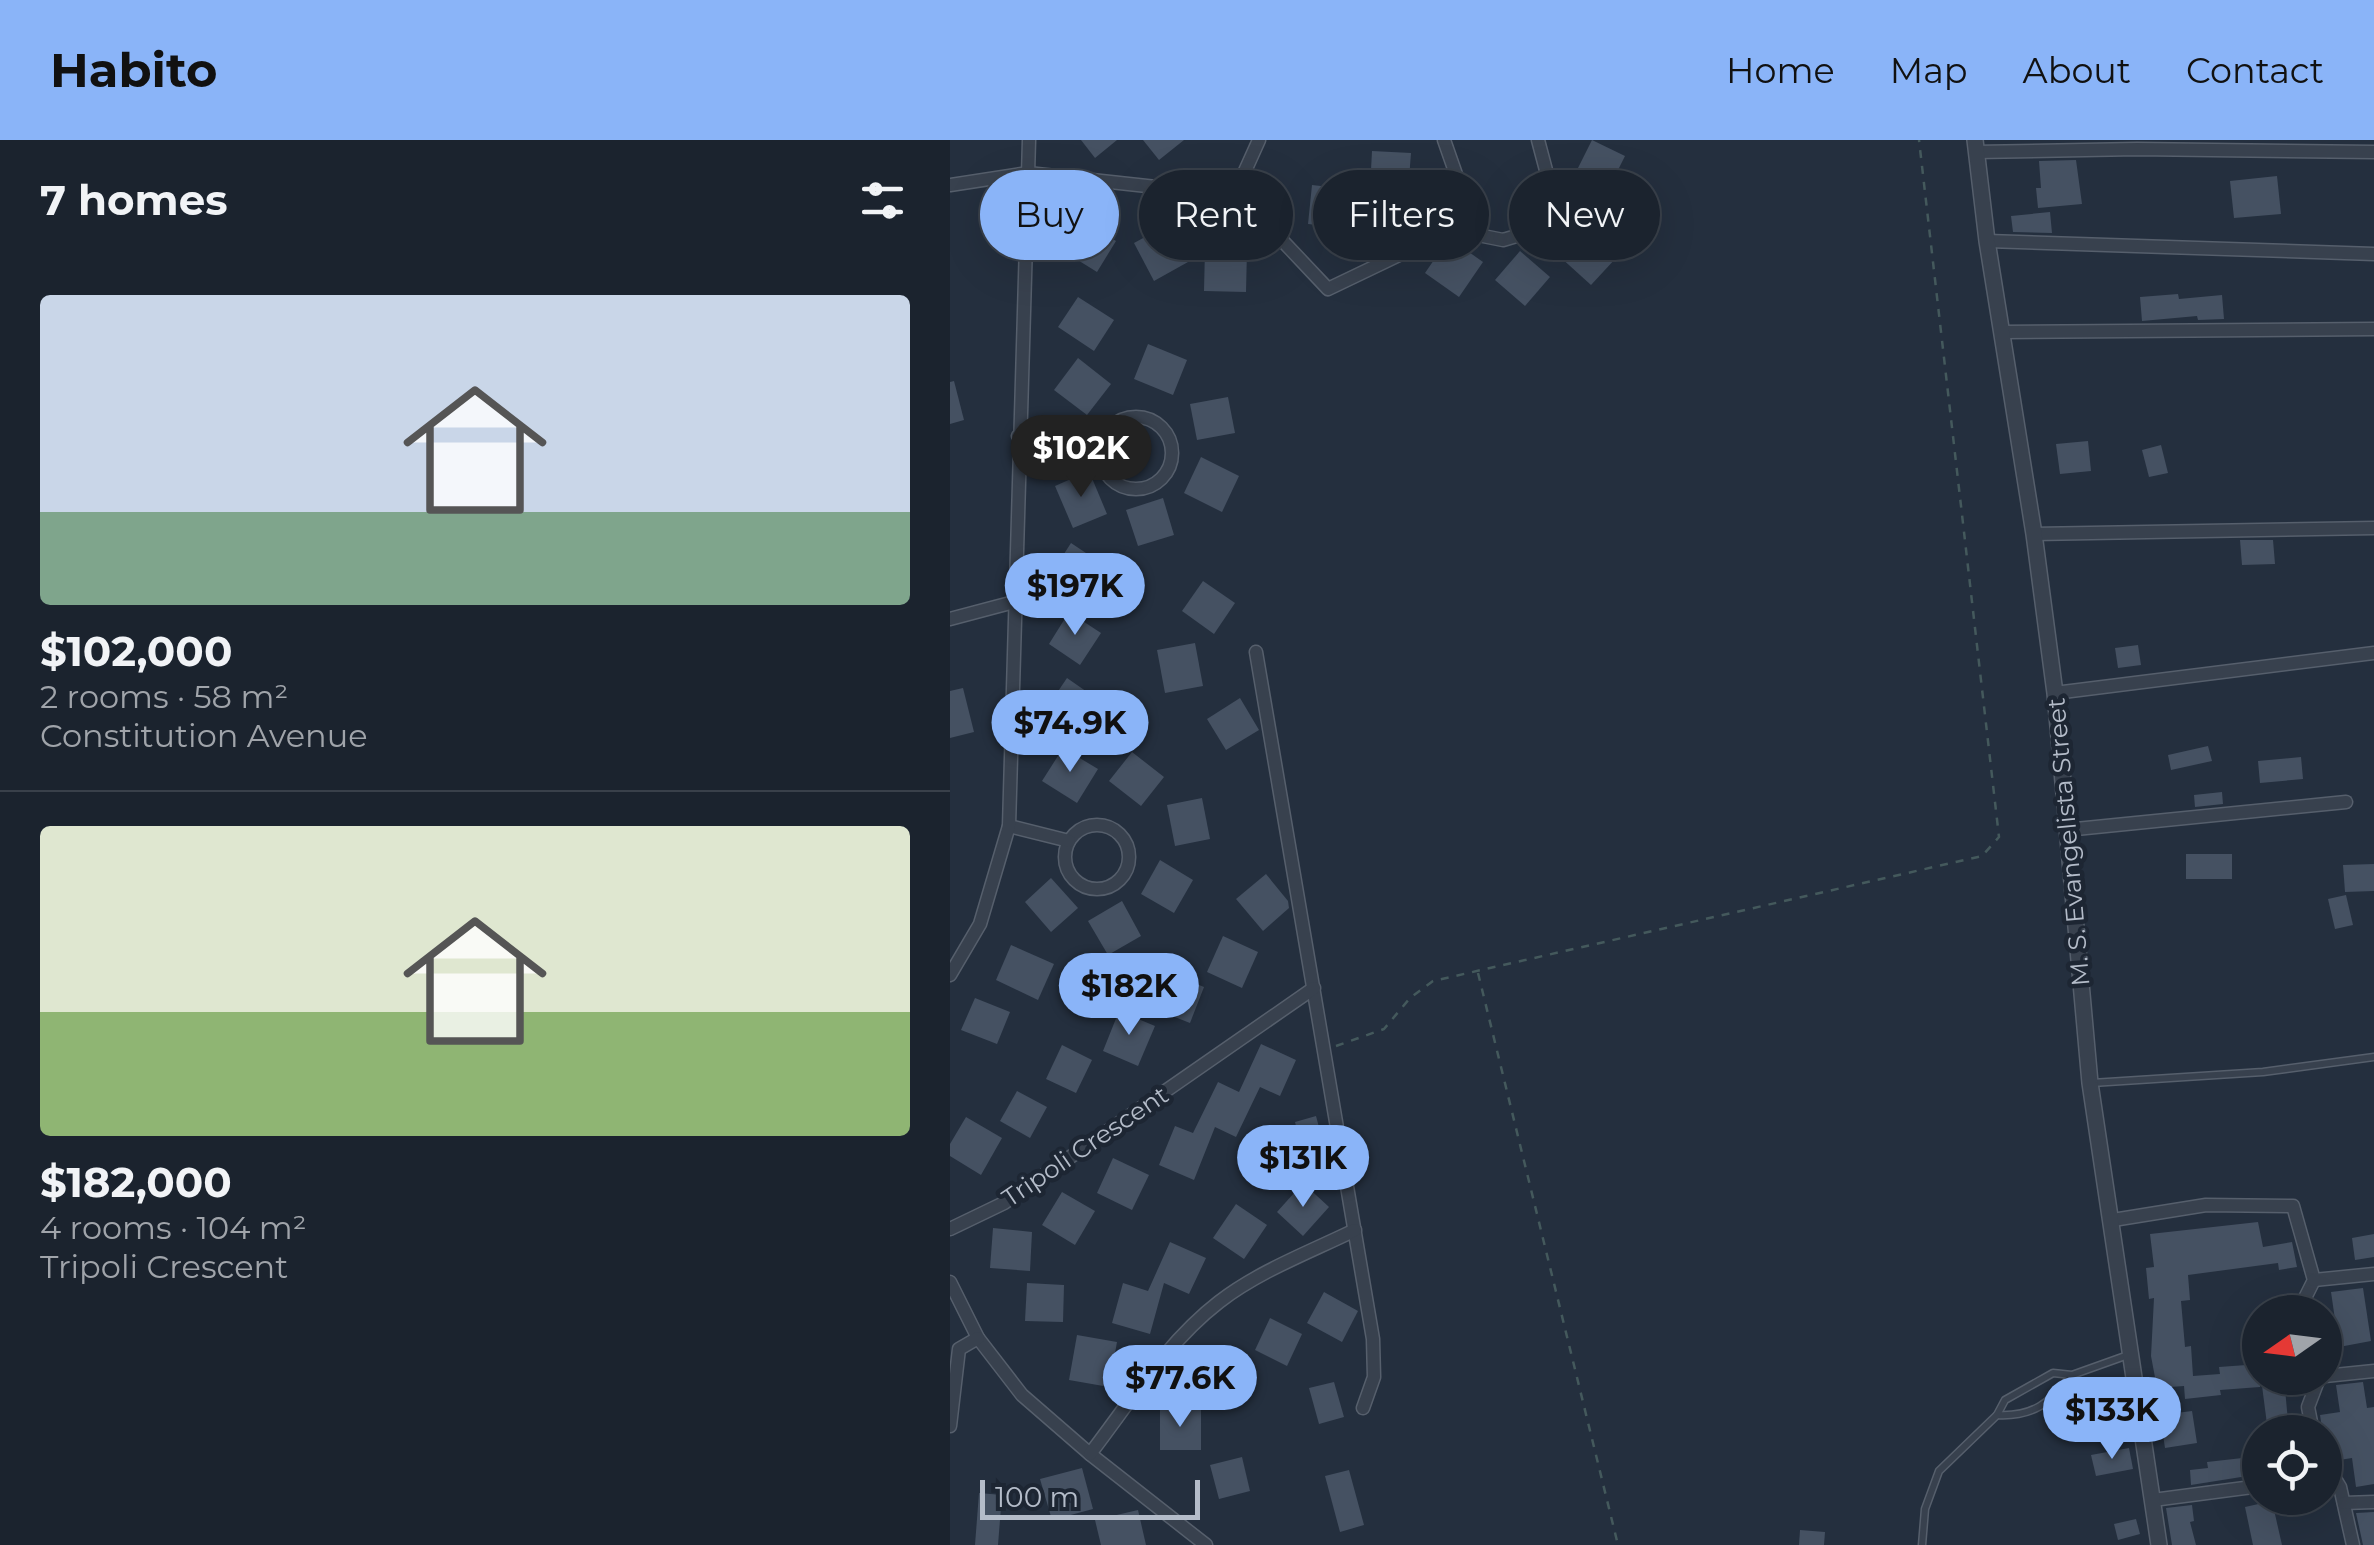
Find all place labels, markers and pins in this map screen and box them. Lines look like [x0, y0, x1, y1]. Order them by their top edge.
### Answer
pin: $102K [1011, 415, 1151, 500]
pin: $197K [1005, 553, 1145, 638]
pin: $74.9K [989, 690, 1151, 775]
pin: $182K [1059, 953, 1199, 1038]
pin: $131K [1233, 1125, 1373, 1210]
pin: $77.6K [1099, 1345, 1261, 1430]
pin: $133K [2042, 1377, 2182, 1462]

